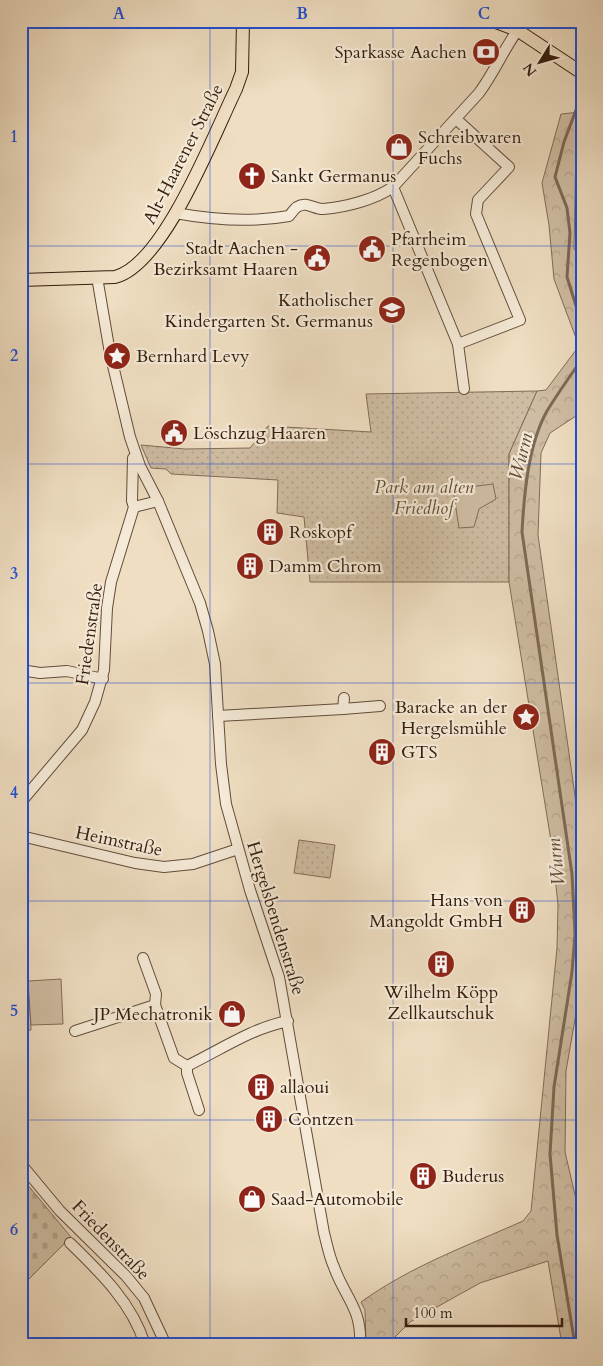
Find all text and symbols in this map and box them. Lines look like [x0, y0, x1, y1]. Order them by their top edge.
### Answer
text: A [113, 3, 125, 25]
text: B [296, 3, 308, 25]
text: C [478, 3, 490, 25]
bank icon: Sparkasse Aachen [471, 37, 501, 67]
north arrow [516, 38, 566, 88]
place label: Sparkasse Aachen [335, 40, 468, 65]
text: N [519, 59, 541, 80]
street label: Alt-Haarener Straße [137, 80, 230, 229]
place label: Schreibwaren Fuchs [418, 125, 523, 171]
text: 1 [10, 126, 18, 148]
shop icon: Schreibwaren Fuchs [384, 132, 414, 162]
church icon: Sankt Germanus [237, 161, 267, 191]
place label: Sankt Germanus [271, 164, 396, 189]
place label: Pfarrheim Regenbogen [391, 227, 489, 273]
public building icon: Pfarrheim Regenbogen [357, 234, 387, 264]
place label: Stadt Aachen - Bezirksamt Haaren [153, 236, 299, 282]
public building icon: Stadt Aachen - Bezirksamt Haaren [302, 243, 332, 273]
place label: Katholischer Kindergarten St. Germanus [164, 288, 373, 334]
school or university icon: Katholischer Kindergarten St. Germanus [377, 295, 407, 325]
place icon: Bernhard Levy [102, 341, 132, 371]
place label: Bernhard Levy [136, 344, 250, 369]
text: 2 [10, 345, 18, 367]
public building icon: Löschzug Haaren [159, 418, 189, 448]
place label: Löschzug Haaren [193, 421, 327, 446]
water label: Wurm [503, 429, 540, 483]
park label: Park am alten Friedhof [374, 475, 474, 521]
building icon: Roskopf [255, 517, 285, 547]
place label: Roskopf [289, 520, 355, 545]
building icon: Damm Chrom [235, 551, 265, 581]
place label: Damm Chrom [269, 554, 383, 579]
text: 3 [10, 563, 18, 585]
street label: Friedenstraße [70, 581, 109, 687]
place label: Baracke an der Hergelsmühle [395, 695, 507, 741]
place icon: Baracke an der Hergelsmühle [511, 702, 541, 732]
building icon: GTS [367, 737, 397, 767]
place label: GTS [401, 740, 437, 765]
text: 4 [10, 782, 18, 804]
street label: Heimstraße [73, 820, 165, 863]
water label: Wurm [540, 836, 571, 887]
street label: Hergelsbendenstraße [240, 838, 311, 998]
place label: Hans von Mangoldt GmbH [369, 888, 504, 934]
building icon: Hans von Mangoldt GmbH [507, 895, 537, 925]
building icon: Wilhelm Köpp Zellkautschuk [426, 949, 456, 979]
place label: Wilhelm Köpp Zellkautschuk [383, 980, 498, 1026]
shop icon: JP Mechatronik [217, 999, 247, 1029]
text: 5 [10, 1000, 18, 1022]
place label: JP Mechatronik [91, 1002, 213, 1027]
building icon: allaoui [246, 1072, 276, 1102]
place label: allaoui [280, 1075, 329, 1100]
building icon: Contzen [254, 1104, 284, 1134]
place label: Contzen [288, 1107, 355, 1132]
building icon: Buderus [408, 1161, 438, 1191]
place label: Buderus [442, 1164, 504, 1189]
shop icon: Saad-Automobile [237, 1184, 267, 1214]
place label: Saad-Automobile [271, 1187, 404, 1212]
street label: Friedenstraße [66, 1195, 155, 1286]
text: 6 [10, 1219, 18, 1241]
scale bar [406, 1296, 562, 1328]
text: 100 m [413, 1303, 453, 1323]

